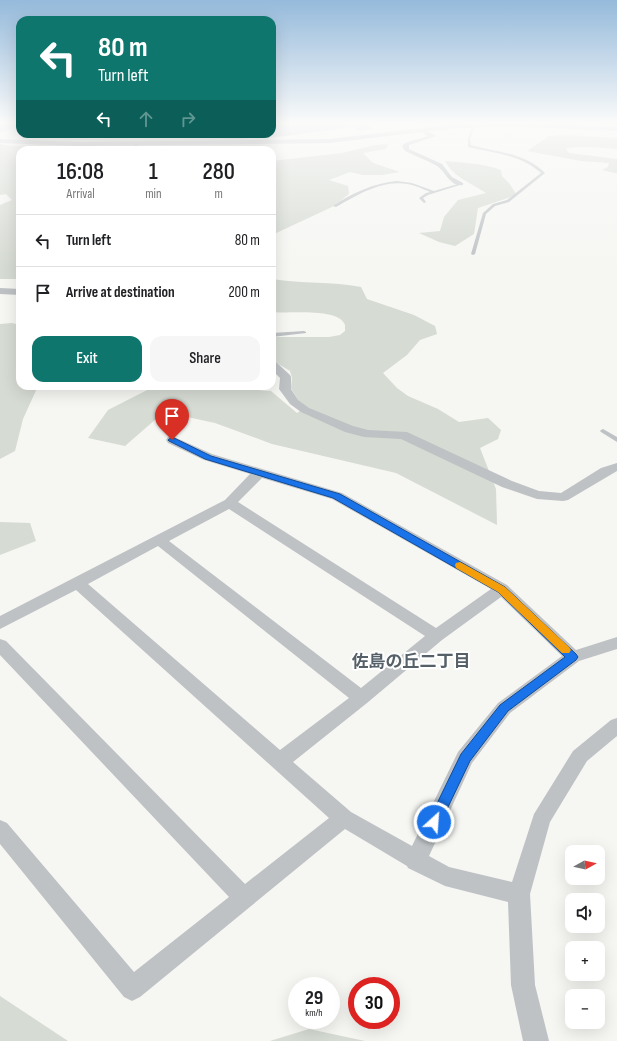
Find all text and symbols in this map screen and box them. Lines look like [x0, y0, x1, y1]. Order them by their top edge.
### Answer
text: 80 m [98, 31, 147, 64]
icon: left [32, 32, 84, 84]
text: Turn left [98, 65, 149, 86]
icon: left [93, 108, 115, 130]
icon: ahead [135, 108, 157, 130]
icon: right [177, 108, 199, 130]
text: 16:08 [57, 157, 104, 186]
text: 1 [149, 157, 158, 186]
text: 280 [203, 157, 235, 186]
text: Arrival [67, 186, 95, 202]
text: min [145, 186, 162, 202]
text: m [215, 186, 223, 202]
icon: left [32, 230, 54, 252]
text: Turn left [66, 231, 111, 250]
text: 80 m [235, 231, 260, 250]
icon: arrive [32, 282, 54, 304]
text: Arrive at destination [66, 283, 175, 302]
text: 200 m [228, 283, 260, 302]
button: Exit [32, 336, 142, 382]
button: Share [150, 336, 260, 382]
pin [155, 399, 189, 440]
icon: arrive [161, 405, 183, 427]
district label: 佐島の丘二丁目 [352, 652, 471, 672]
position arrow [413, 801, 455, 843]
north arrow [565, 845, 605, 885]
map controls [565, 845, 605, 1029]
button: sound [565, 893, 605, 933]
button: + [565, 941, 605, 981]
speed limit sign: 30 [348, 977, 400, 1029]
text: 29 [305, 986, 323, 1010]
button: − [565, 989, 605, 1029]
text: km/h [305, 1007, 323, 1019]

